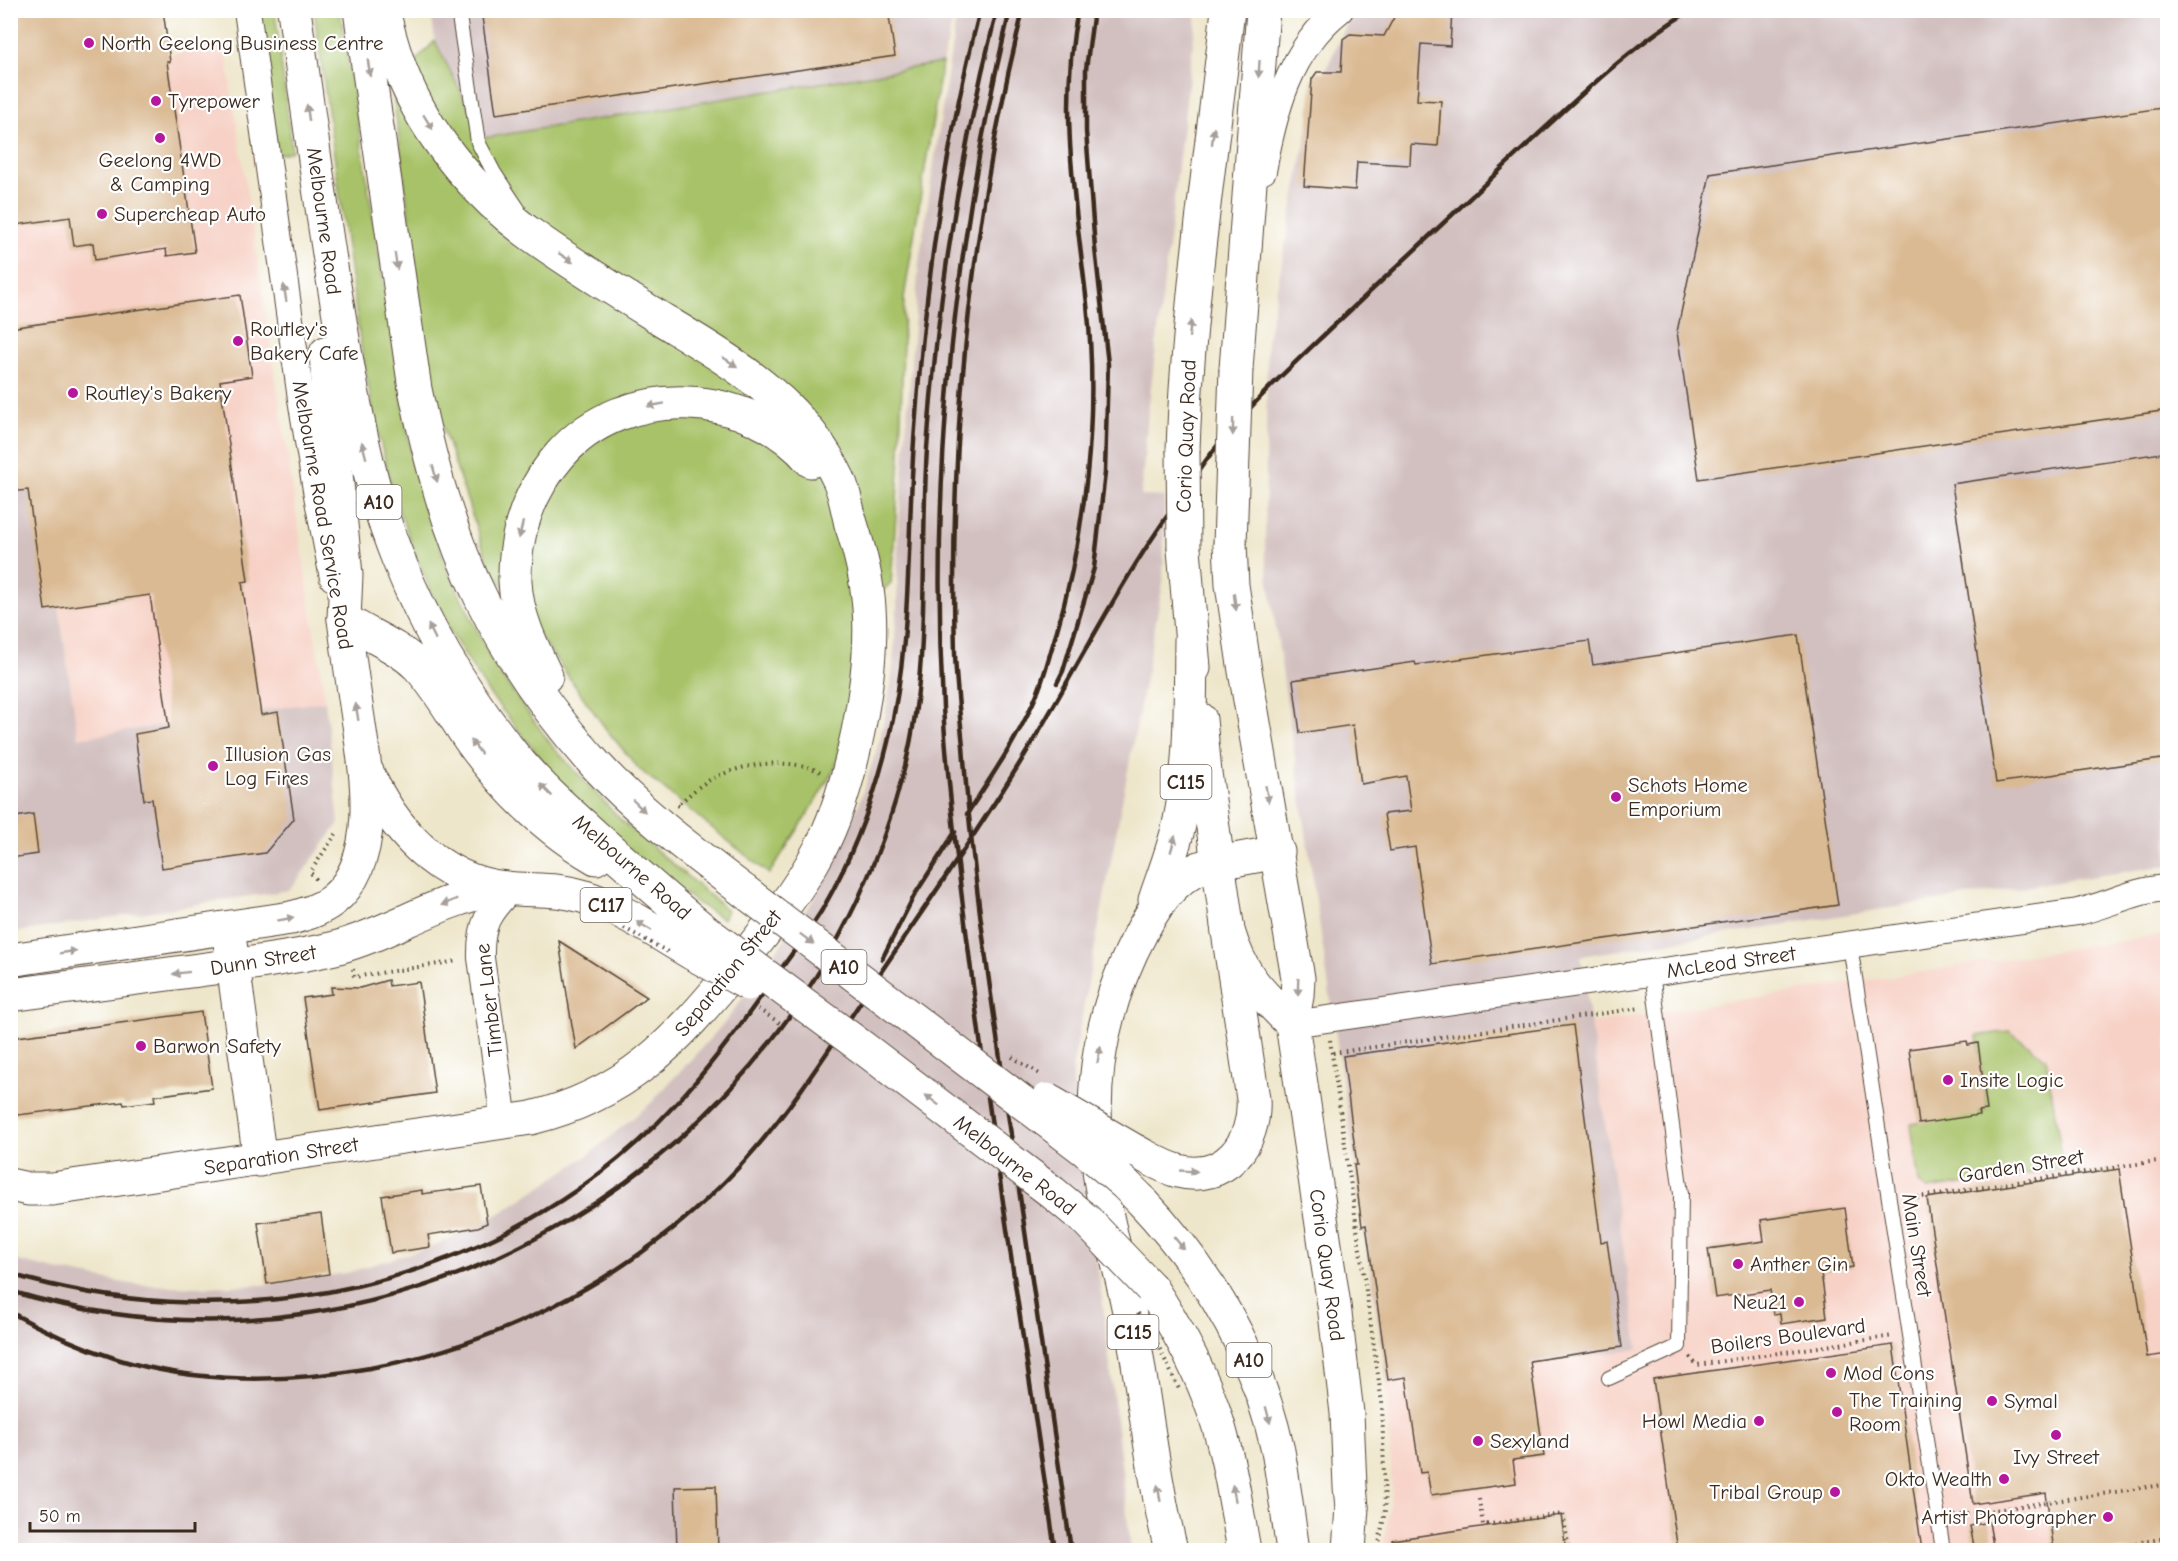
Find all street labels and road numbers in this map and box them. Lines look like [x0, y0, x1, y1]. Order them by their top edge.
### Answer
street label: Melbourne Road [302, 146, 346, 296]
street label: Corio Quay Road [1171, 359, 1201, 513]
street label: Melbourne Road Service Road [288, 379, 358, 651]
road number: A10 [356, 485, 401, 519]
road number: C115 [1160, 765, 1212, 799]
street label: Melbourne Road [568, 809, 696, 925]
road number: C117 [580, 888, 632, 922]
street label: Separation Street [670, 904, 787, 1041]
street label: Dunn Street [208, 940, 319, 980]
street label: McLeod Street [1665, 941, 1798, 983]
street label: Timber Lane [470, 942, 508, 1058]
road number: A10 [822, 950, 866, 984]
street label: Melbourne Road [949, 1110, 1081, 1220]
street label: Separation Street [202, 1132, 361, 1180]
street label: Garden Street [1957, 1144, 2086, 1188]
street label: Corio Quay Road [1304, 1187, 1350, 1343]
street label: Main Street [1897, 1192, 1937, 1299]
street label: Boilers Boulevard [1709, 1313, 1867, 1359]
road number: C115 [1108, 1315, 1158, 1349]
road number: A10 [1226, 1343, 1272, 1377]

